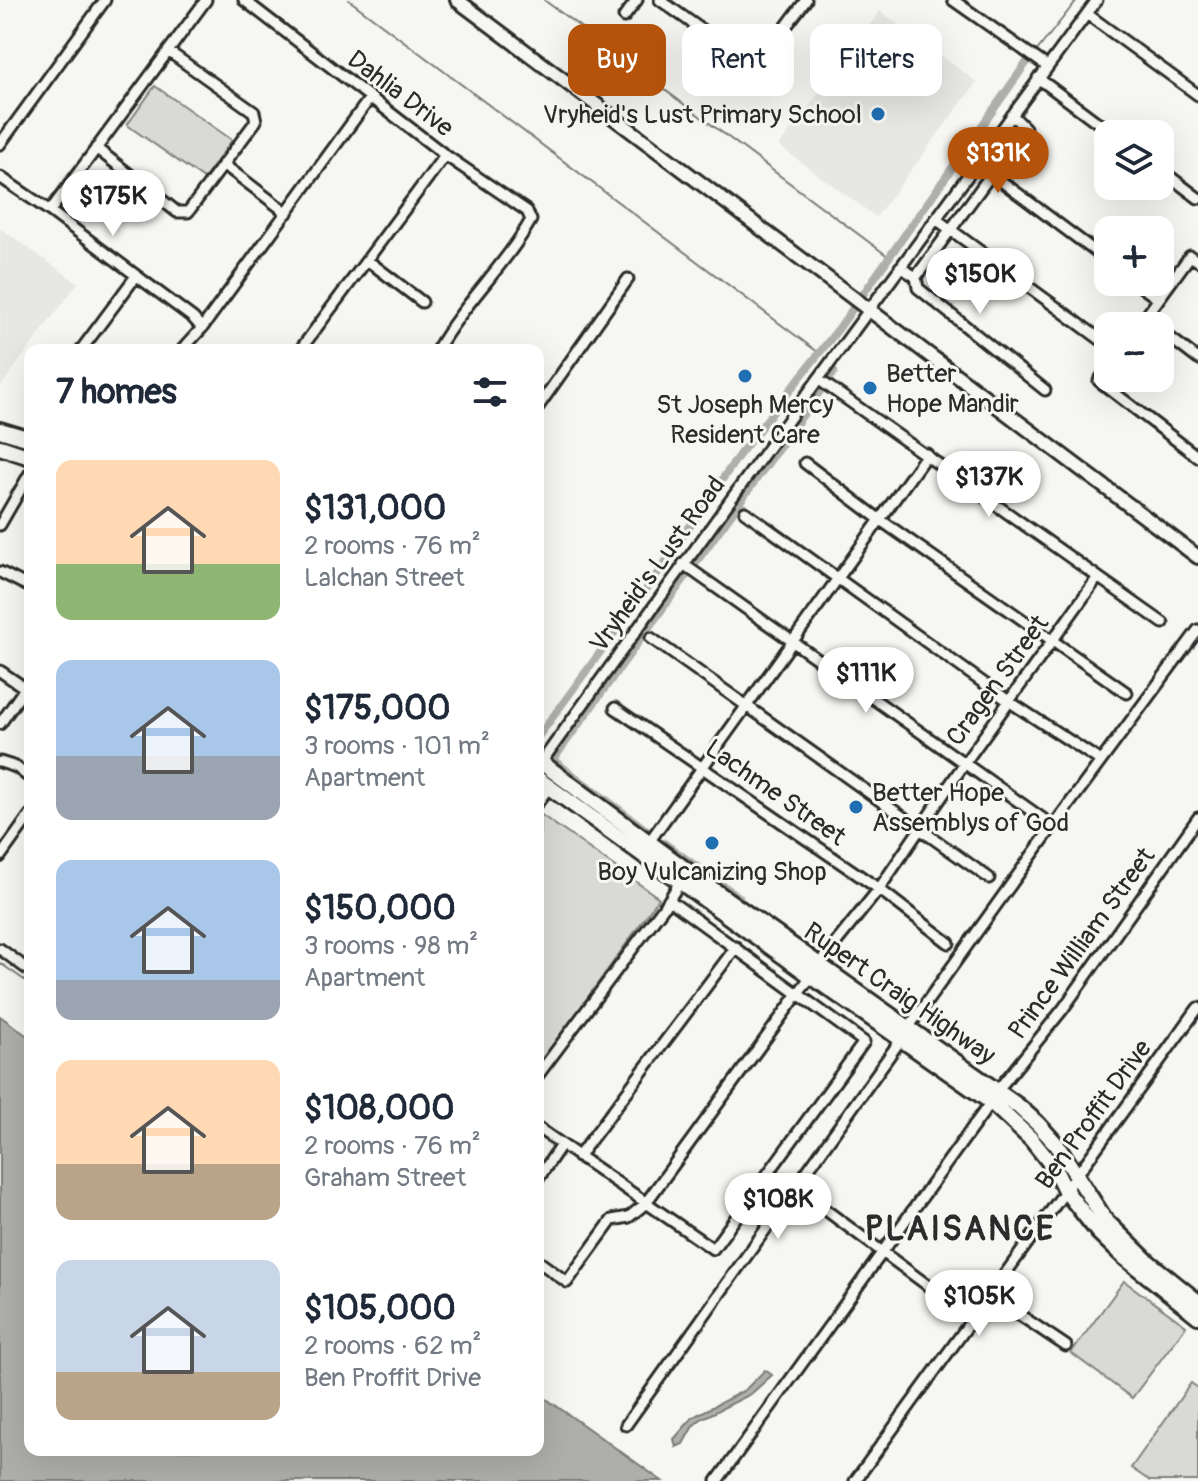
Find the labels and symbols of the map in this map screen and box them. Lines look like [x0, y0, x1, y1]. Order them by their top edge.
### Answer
street label: Dahlia Drive [341, 44, 460, 144]
place label: Vryheid's Lust Primary School [543, 99, 862, 131]
marker: Vryheid's Lust Primary School [869, 105, 887, 123]
pin: $131K [942, 127, 1054, 195]
pin: $175K [57, 170, 169, 238]
pin: $150K [924, 248, 1036, 316]
place label: Better Hope Mandir [886, 358, 1020, 420]
marker: St Joseph Mercy Resident Care [736, 367, 754, 385]
marker: Better Hope Mandir [861, 379, 879, 397]
place label: St Joseph Mercy Resident Care [656, 389, 834, 451]
pin: $137K [933, 451, 1045, 519]
street label: Vryheid's Lust Road [583, 470, 732, 659]
street label: Cragen Street [940, 609, 1056, 752]
pin: $111K [810, 647, 922, 715]
street label: Lachme Street [699, 733, 852, 853]
place label: Better Hope Assemblys of God [872, 777, 1069, 839]
marker: Better Hope Assemblys of God [847, 798, 865, 816]
marker: Boy Vulcanizing Shop [703, 834, 721, 852]
street label: Prince William Street [1002, 841, 1162, 1046]
place label: Boy Vulcanizing Shop [597, 856, 827, 888]
street label: Rupert Craig Highway [797, 916, 1001, 1072]
street label: Ben Proffit Drive [1029, 1033, 1159, 1196]
pin: $108K [722, 1173, 834, 1241]
district label: PLAISANCE [864, 1208, 1056, 1251]
pin: $105K [923, 1270, 1035, 1338]

